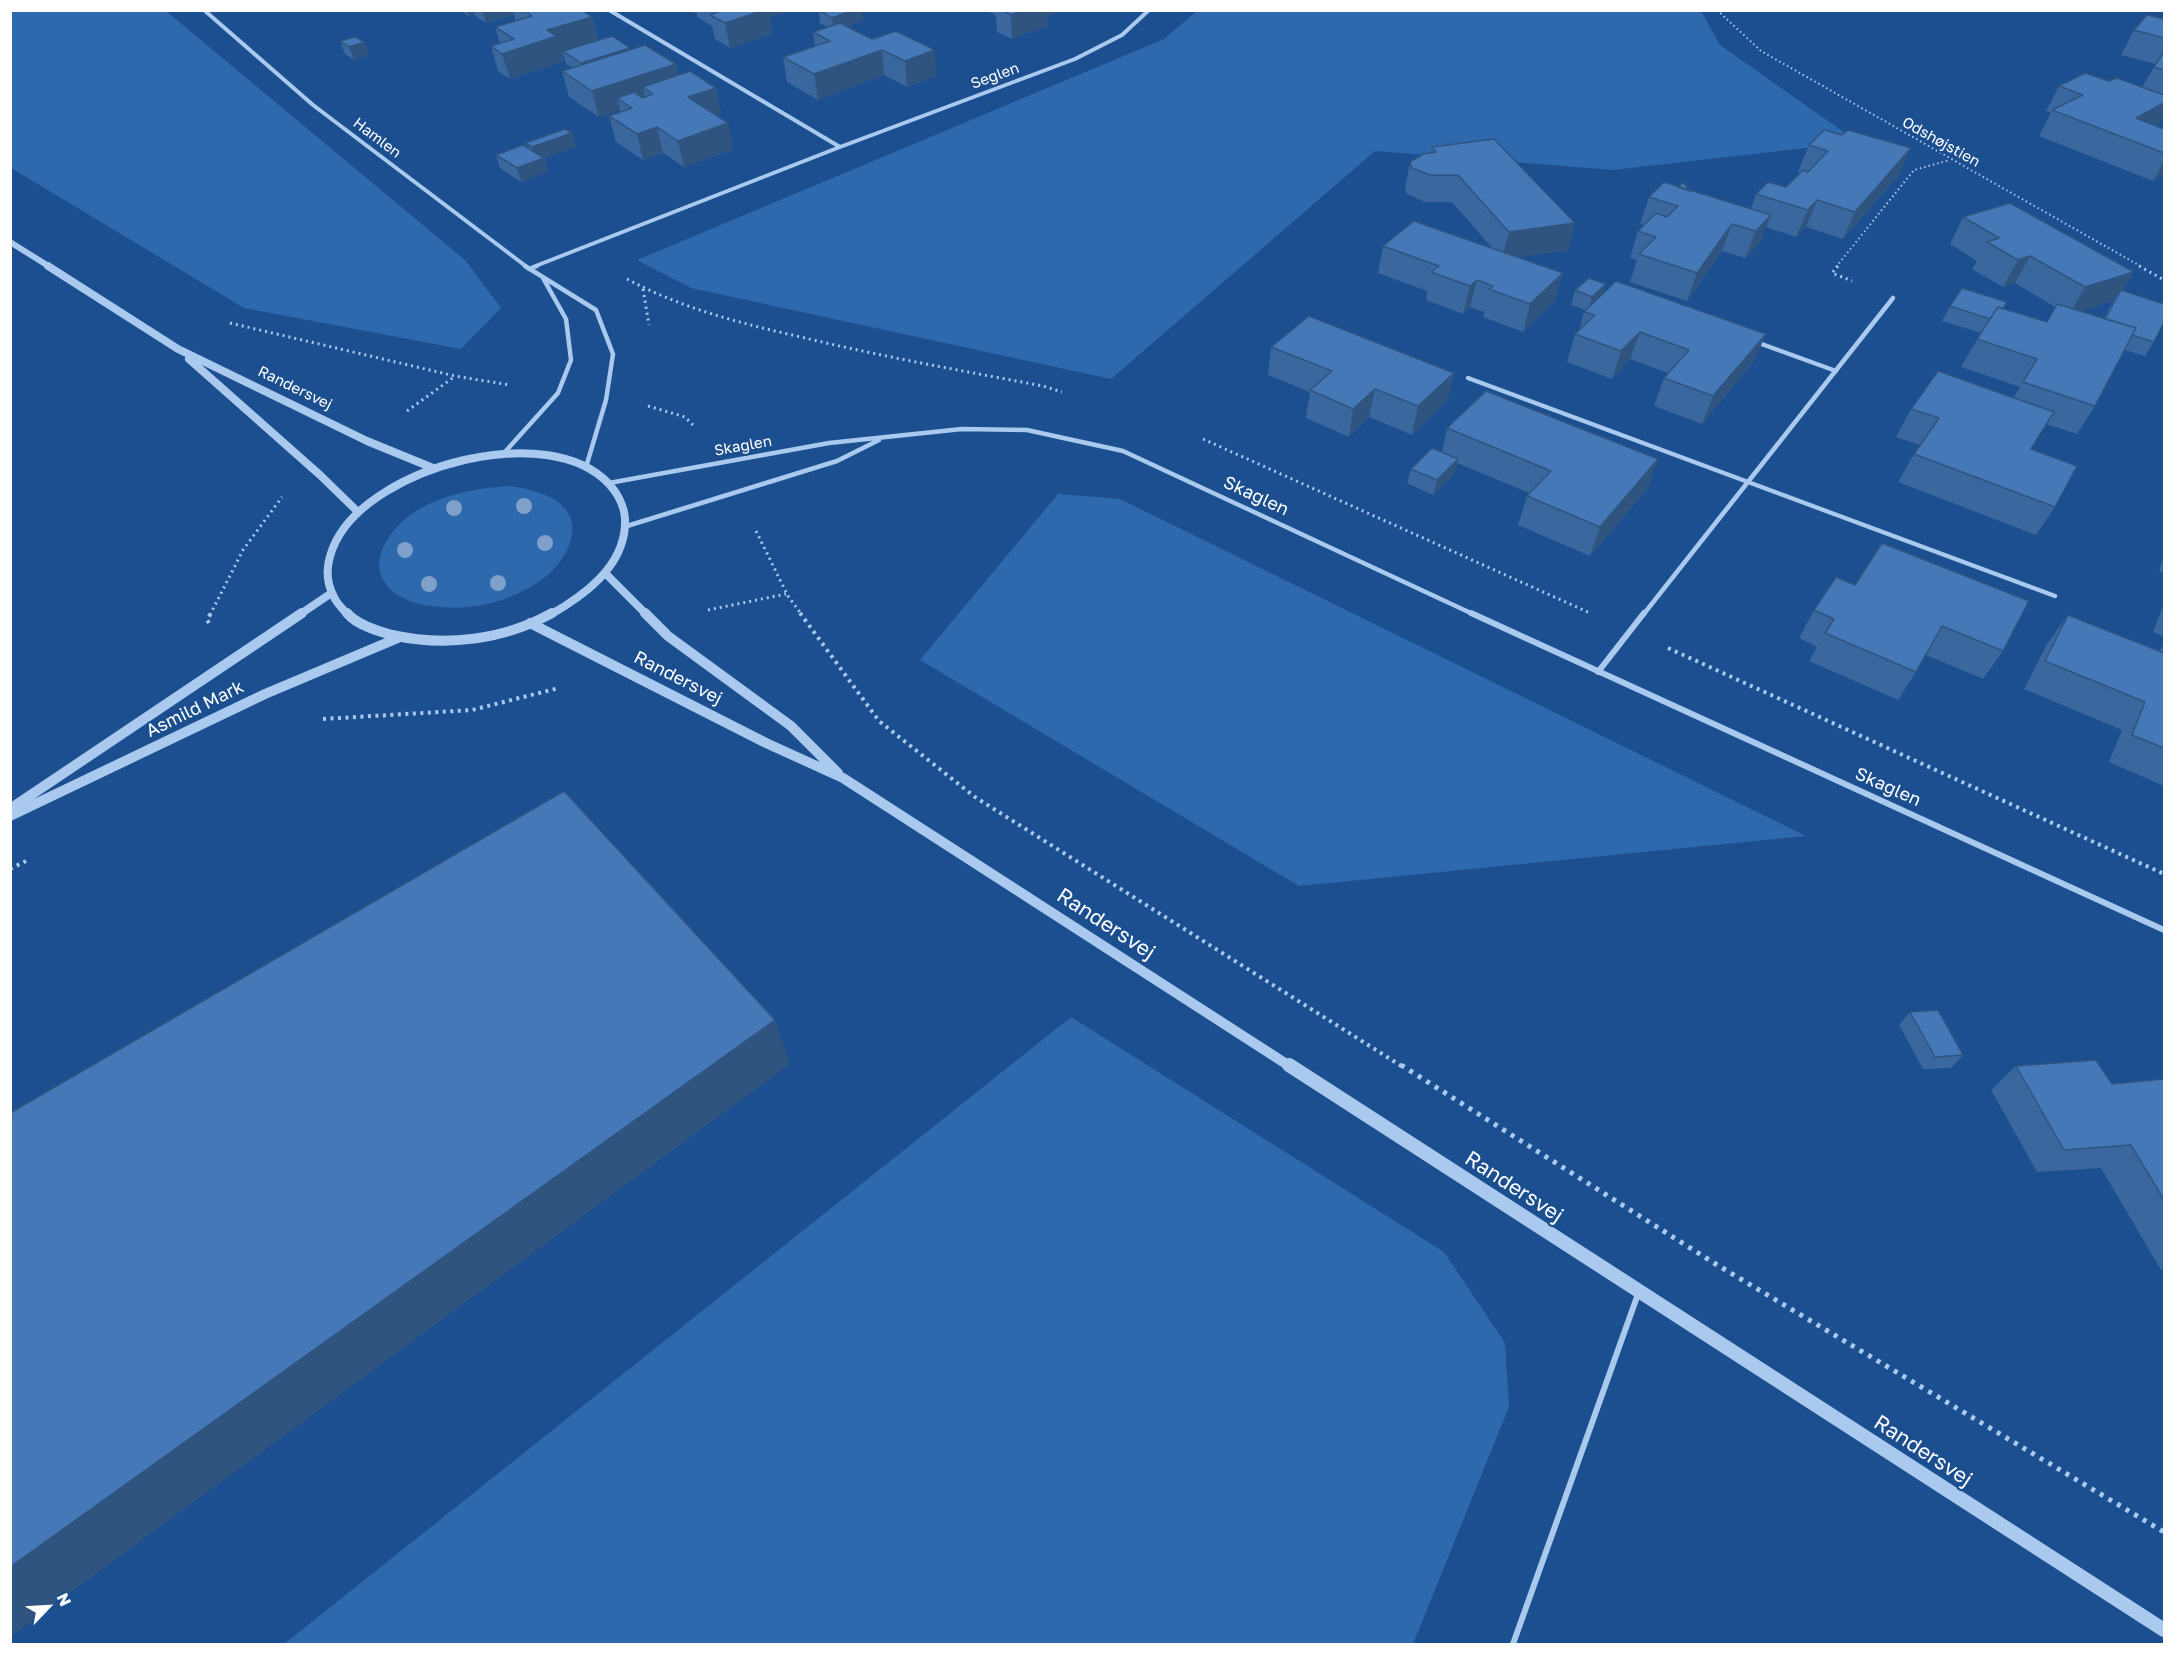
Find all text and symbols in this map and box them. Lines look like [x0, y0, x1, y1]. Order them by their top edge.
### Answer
street label: Seglen [968, 59, 1022, 93]
street label: Odshøjstien [1899, 113, 1983, 171]
street label: Hamlen [349, 114, 405, 162]
street label: Randersvej [255, 362, 335, 414]
street label: Skaglen [713, 432, 773, 460]
street label: Skaglen [1220, 471, 1292, 521]
street label: Randersvej [630, 647, 726, 709]
street label: Asmild Mark [143, 676, 247, 742]
street label: Skaglen [1852, 763, 1924, 811]
street label: Randersvej [1052, 883, 1160, 965]
street label: Randersvej [1460, 1146, 1568, 1228]
street label: Randersvej [1869, 1410, 1977, 1492]
north arrow [18, 1577, 78, 1637]
text: N [53, 1590, 76, 1609]

